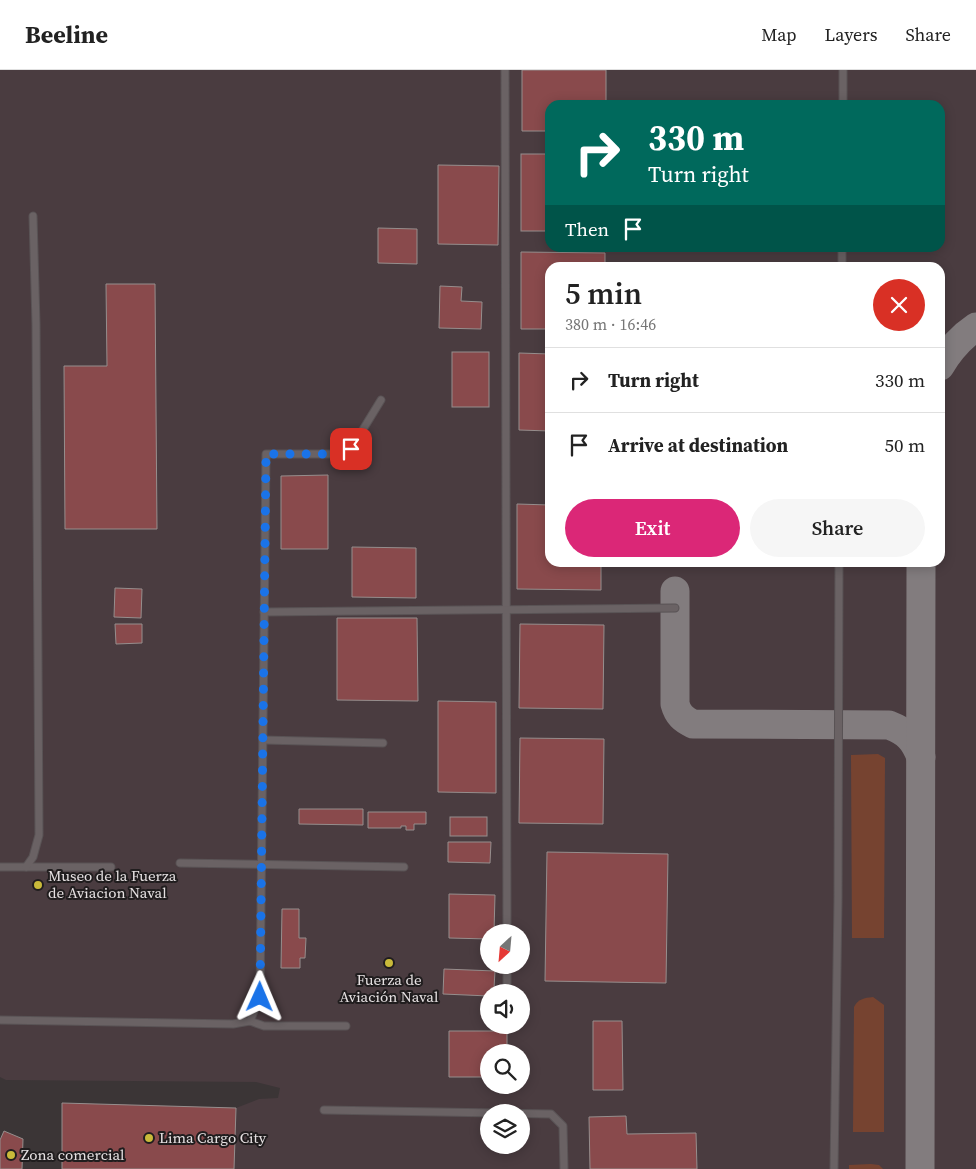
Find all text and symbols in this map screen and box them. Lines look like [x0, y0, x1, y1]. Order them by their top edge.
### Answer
text: Beeline [25, 18, 108, 51]
text: Map [761, 22, 796, 47]
text: Layers [824, 22, 877, 47]
text: Share [905, 22, 951, 47]
text: 330 m [648, 114, 744, 162]
icon: right [565, 120, 630, 185]
text: Turn right [648, 159, 749, 189]
icon: arrive [619, 215, 647, 243]
text: Then [565, 216, 609, 242]
text: 5 min [565, 273, 642, 314]
button: close [873, 279, 925, 331]
text: 380 m · 16:46 [565, 313, 656, 335]
icon: right [565, 366, 593, 394]
text: Turn right [608, 367, 699, 393]
text: 330 m [875, 367, 925, 393]
pin [330, 428, 372, 470]
icon: arrive [565, 431, 593, 459]
text: Arrive at destination [608, 432, 788, 458]
text: 50 m [884, 432, 925, 458]
icon: arrive [337, 435, 365, 463]
button: Exit [565, 499, 740, 557]
button: Share [750, 499, 925, 557]
place label: Museo de la Fuerza de Aviacion Naval [48, 865, 177, 903]
marker: Museo de la Fuerza de Aviacion Naval [32, 879, 44, 891]
north arrow [480, 924, 530, 974]
map controls [480, 924, 530, 1154]
marker: Fuerza de Aviación Naval [383, 957, 395, 969]
place label: Fuerza de Aviación Naval [340, 969, 439, 1007]
position arrow [233, 970, 285, 1022]
button: sound [480, 984, 530, 1034]
button: search [480, 1044, 530, 1094]
button: layers [480, 1104, 530, 1154]
place label: Lima Cargo City [159, 1127, 266, 1148]
marker: Lima Cargo City [143, 1132, 155, 1144]
place label: Zona comercial [21, 1144, 125, 1165]
marker: Zona comercial [5, 1149, 17, 1161]

